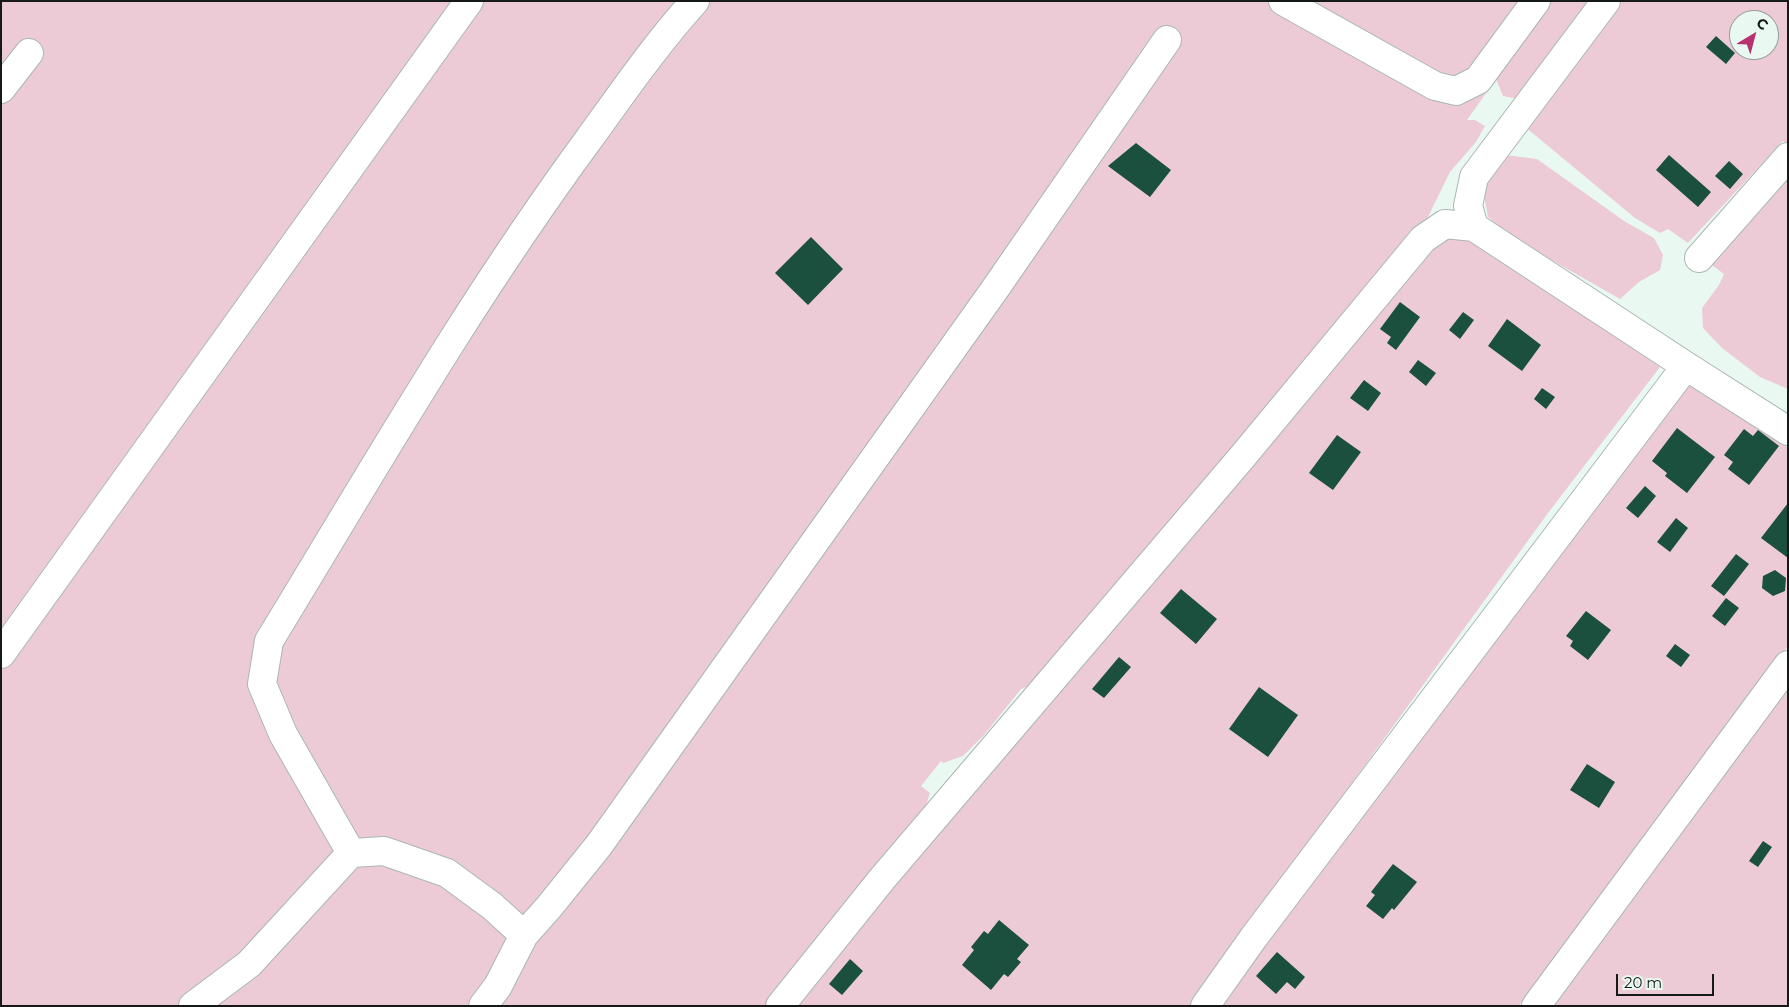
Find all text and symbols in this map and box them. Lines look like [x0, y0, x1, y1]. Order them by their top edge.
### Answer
north arrow [1729, 10, 1779, 60]
text: С [1753, 14, 1772, 34]
scale bar [1619, 964, 1716, 996]
text: 20 m [1624, 973, 1662, 992]

